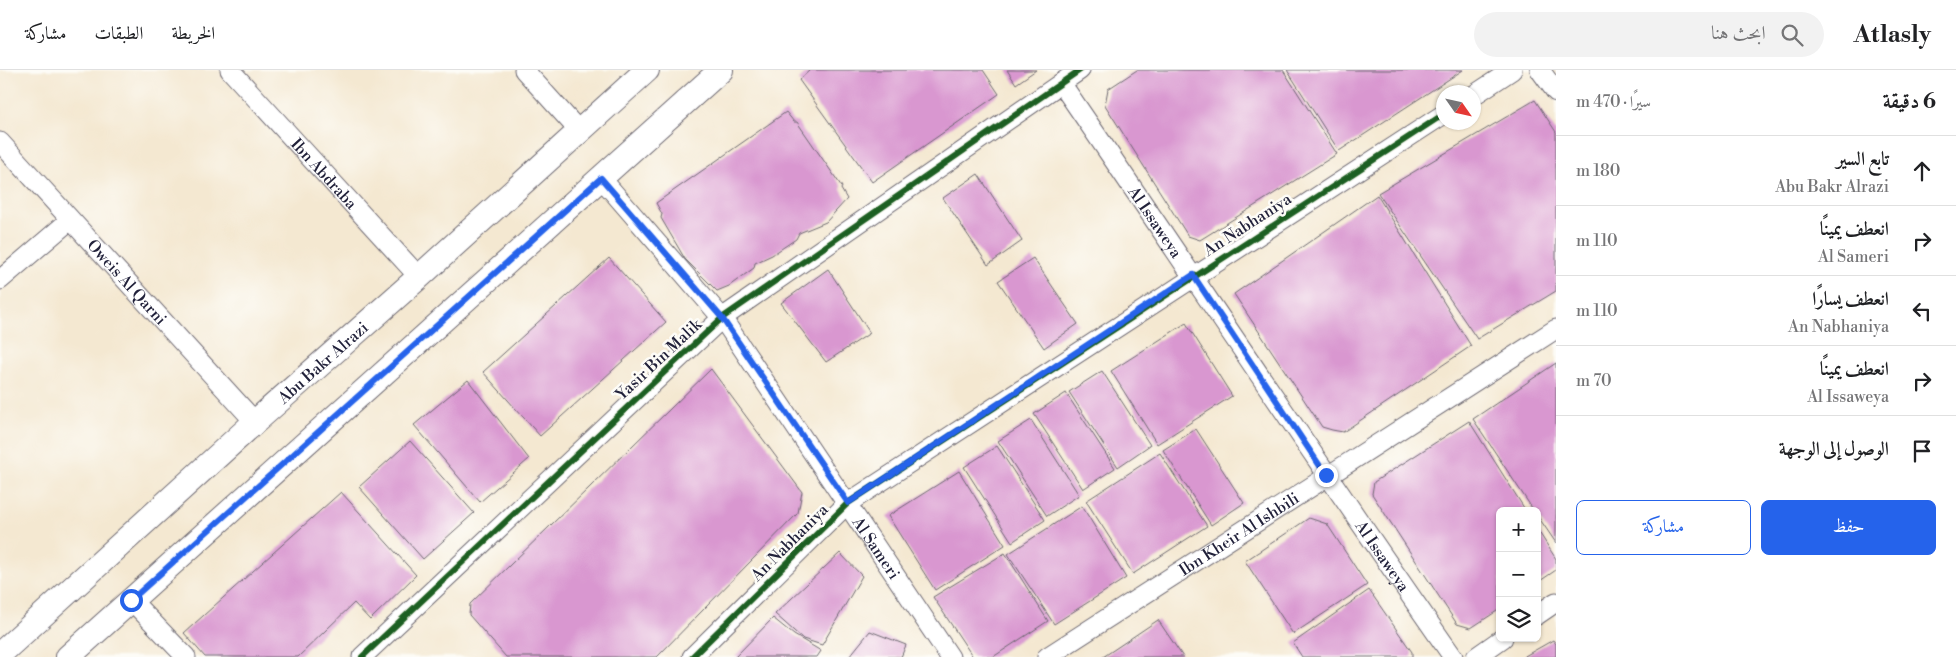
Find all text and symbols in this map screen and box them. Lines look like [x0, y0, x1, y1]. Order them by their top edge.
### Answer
search box [1474, 12, 1824, 57]
text: Atlasly [1854, 20, 1931, 50]
text: ابحث هنا [1711, 21, 1766, 45]
icon: search [1778, 21, 1806, 49]
text: مشاركة [25, 22, 66, 45]
text: الطبقات [94, 22, 143, 45]
text: الخريطة [171, 22, 215, 45]
north arrow [1436, 85, 1481, 130]
text: 6 دقيقة [1883, 89, 1936, 115]
text: سيرًا · 470 m [1576, 92, 1651, 112]
street label: Ibn Abdraba [286, 134, 362, 214]
text: تابع السير [1836, 147, 1889, 171]
icon: ahead [1908, 157, 1936, 185]
text: 180 m [1576, 161, 1620, 181]
text: Abu Bakr Alrazi [1775, 177, 1889, 197]
street label: Al Issaweya [1123, 182, 1187, 263]
street label: An Nabhaniya [1199, 188, 1296, 261]
text: انعطف يمينًا [1820, 217, 1889, 241]
icon: right [1908, 227, 1936, 255]
text: 110 m [1576, 231, 1618, 251]
street label: Oweis Al Qarni [83, 235, 171, 329]
text: Al Sameri [1818, 247, 1889, 267]
text: انعطف يسارًا [1812, 287, 1889, 311]
icon: left [1908, 297, 1936, 325]
text: 110 m [1576, 301, 1618, 321]
street label: Yasir Bin Malik [611, 314, 707, 405]
text: An Nabhaniya [1788, 317, 1889, 337]
street label: Abu Bakr Alrazi [273, 318, 373, 409]
text: انعطف يمينًا [1820, 357, 1889, 381]
icon: right [1908, 367, 1936, 395]
text: 70 m [1576, 371, 1612, 391]
text: Al Issaweya [1807, 387, 1889, 407]
text: الوصول إلى الوجهة [1779, 437, 1889, 461]
icon: arrive [1908, 437, 1936, 465]
route end [1315, 464, 1338, 487]
street label: Ibn Kheir Al Ishbili [1175, 488, 1303, 580]
street label: An Nabhaniya [746, 499, 833, 586]
button: مشاركة [1576, 500, 1751, 555]
button: حفظ [1761, 500, 1936, 555]
map controls [1496, 507, 1541, 642]
button: + [1496, 507, 1541, 552]
street label: Al Sameri [847, 513, 904, 583]
street label: Al Issaweya [1350, 516, 1414, 597]
button: − [1496, 552, 1541, 597]
route start [120, 589, 143, 612]
button: layers [1496, 597, 1541, 642]

